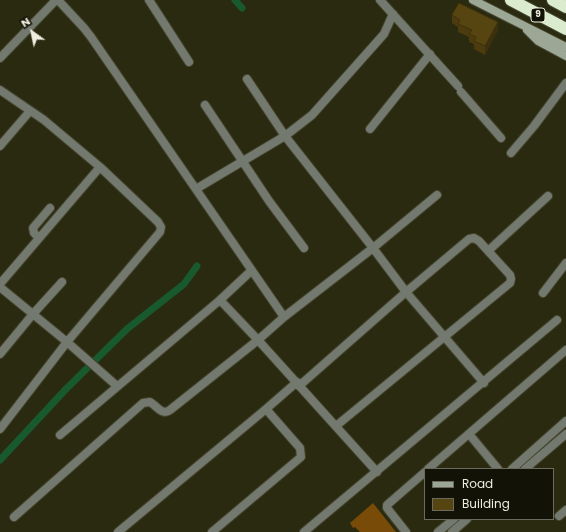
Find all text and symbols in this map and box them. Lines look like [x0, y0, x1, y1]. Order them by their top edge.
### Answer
road number: 9 [531, 8, 545, 22]
north arrow [12, 12, 52, 52]
text: N [18, 13, 33, 31]
legend [424, 468, 554, 520]
text: Road [462, 475, 493, 492]
text: Building [462, 495, 510, 512]

